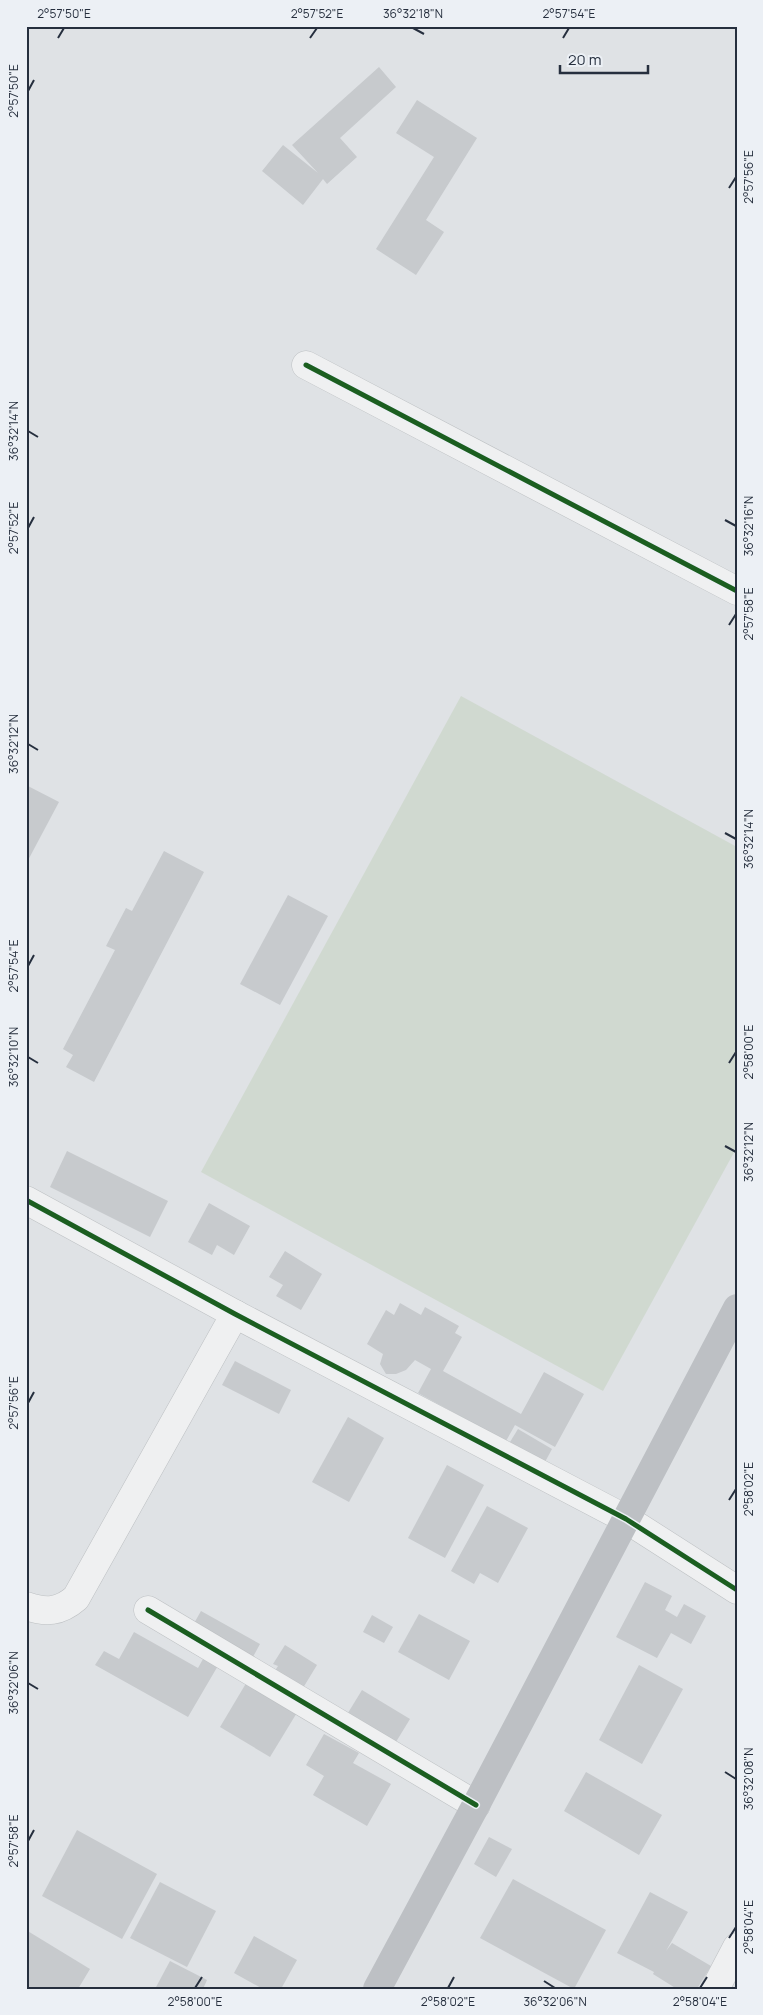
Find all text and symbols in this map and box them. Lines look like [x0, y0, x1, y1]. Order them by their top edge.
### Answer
text: 2°57'50"E [37, 5, 91, 22]
text: 2°57'52"E [291, 5, 344, 22]
text: 36°32'18"N [383, 5, 443, 22]
text: 2°57'54"E [543, 5, 596, 22]
scale bar [560, 42, 648, 74]
text: 20 m [568, 49, 601, 70]
text: 2°57'50"E [5, 64, 22, 118]
text: 2°57'56"E [740, 150, 757, 204]
text: 36°32'14"N [5, 401, 22, 461]
text: 36°32'16"N [740, 496, 757, 556]
text: 2°57'52"E [5, 501, 22, 554]
text: 2°57'58"E [740, 587, 757, 641]
text: 36°32'12"N [5, 714, 22, 774]
text: 36°32'14"N [740, 809, 757, 869]
text: 2°57'54"E [5, 939, 22, 992]
text: 2°58'00"E [740, 1024, 757, 1079]
text: 36°32'10"N [5, 1027, 22, 1087]
text: 36°32'12"N [740, 1122, 757, 1182]
text: 2°57'56"E [5, 1376, 22, 1430]
text: 2°58'02"E [740, 1462, 757, 1516]
text: 36°32'06"N [5, 1651, 22, 1715]
text: 36°32'08"N [740, 1748, 757, 1810]
text: 2°57'58"E [5, 1814, 22, 1868]
text: 2°58'04"E [740, 1900, 757, 1954]
text: 2°58'00"E [168, 1993, 223, 2010]
text: 2°58'02"E [421, 1993, 475, 2010]
text: 36°32'06"N [523, 1993, 587, 2010]
text: 2°58'04"E [673, 1993, 727, 2010]

